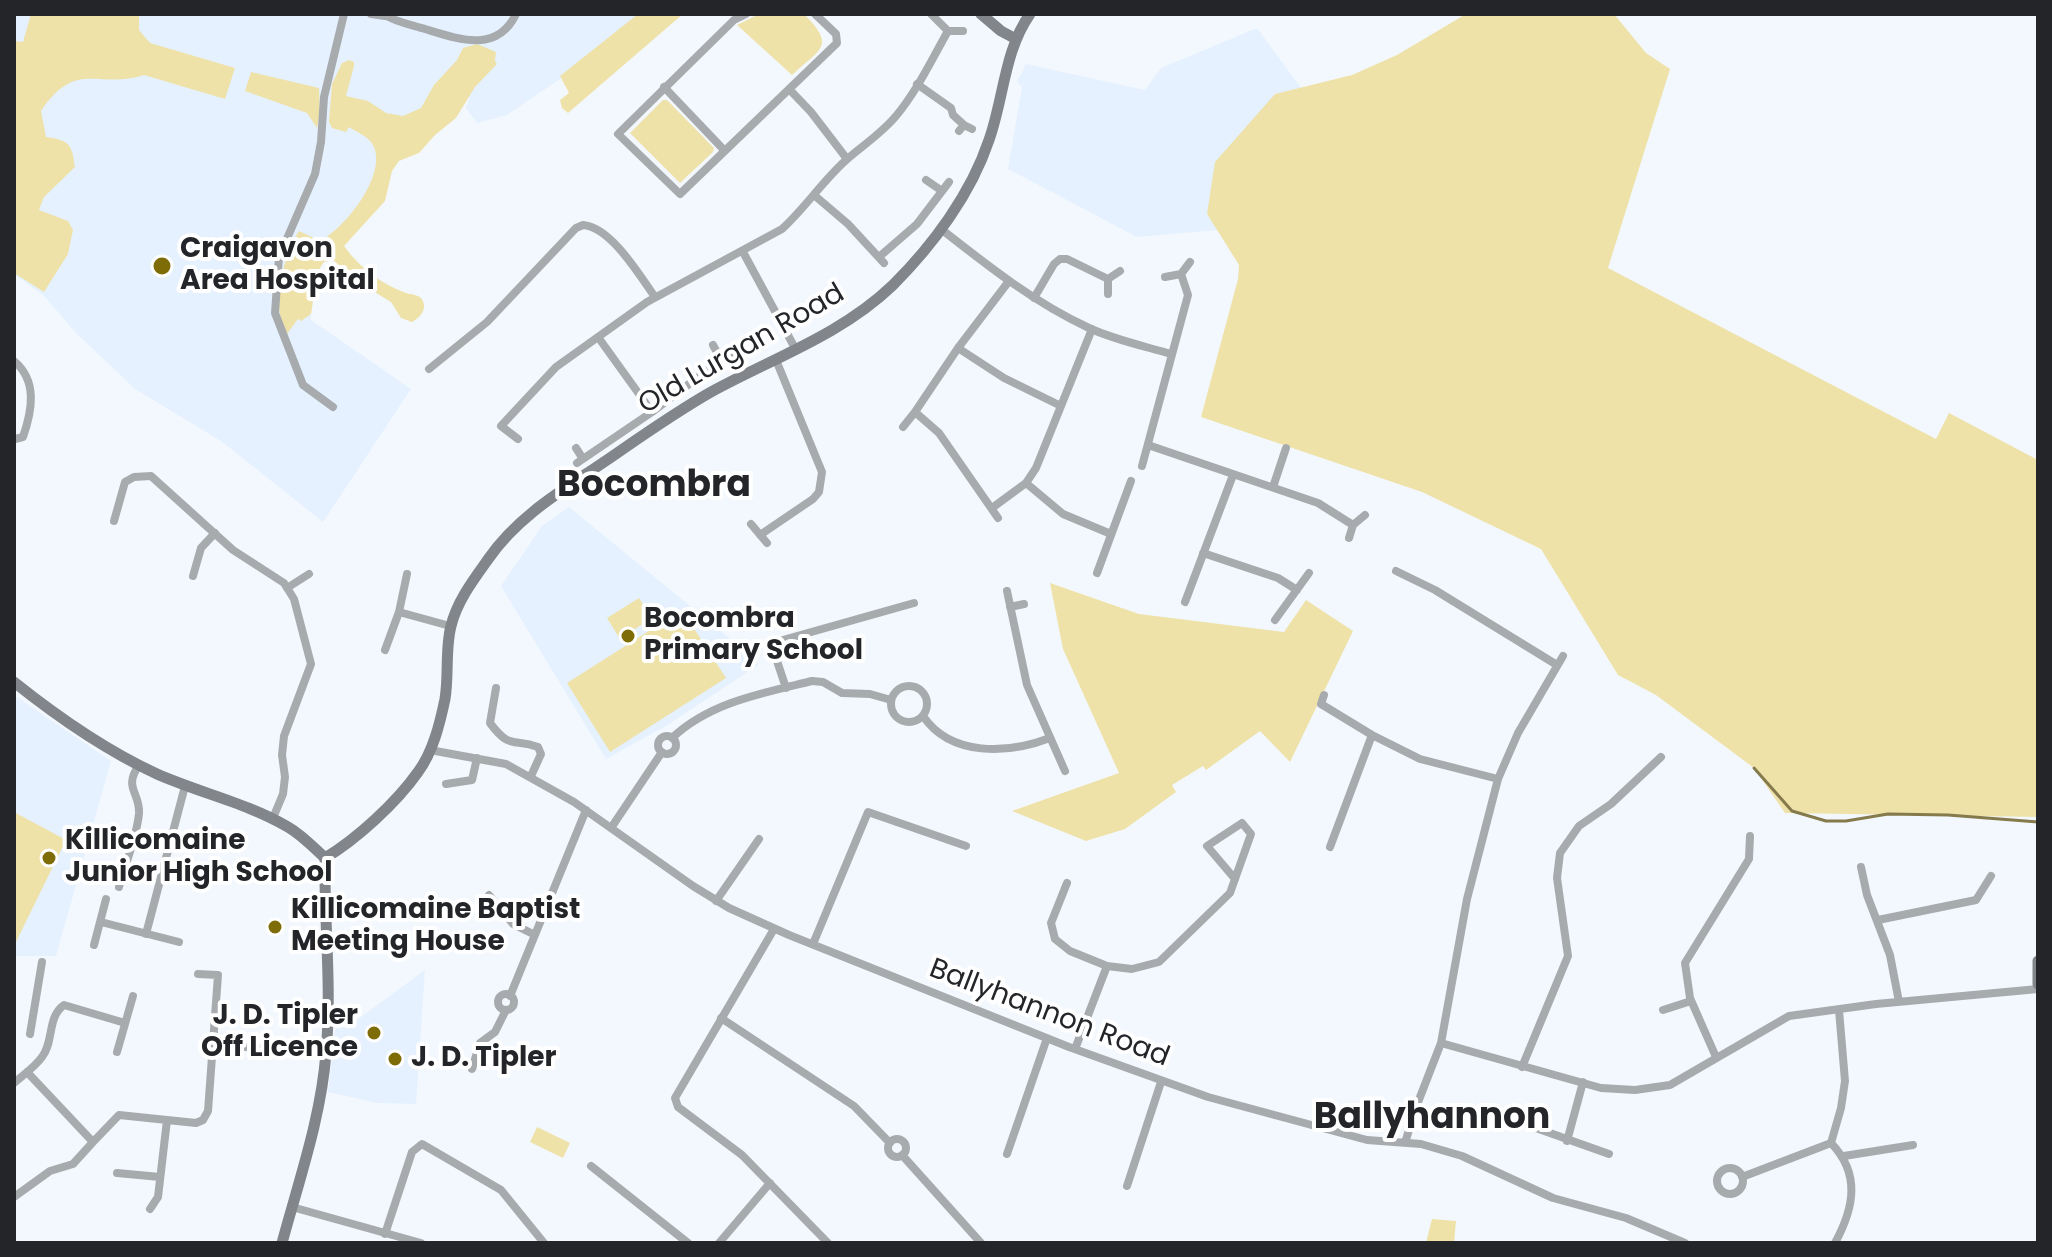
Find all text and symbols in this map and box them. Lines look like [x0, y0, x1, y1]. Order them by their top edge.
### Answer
place label: Craigavon Area Hospital [180, 233, 375, 299]
marker: Craigavon Area Hospital [151, 255, 173, 277]
street label: Old Lurgan Road [633, 277, 851, 423]
district label: Bocombra [557, 465, 751, 509]
place label: Bocombra Primary School [644, 603, 863, 669]
marker: Bocombra Primary School [619, 627, 637, 645]
place label: Killicomaine Junior High School [65, 825, 332, 891]
marker: Killicomaine Junior High School [40, 849, 58, 867]
place label: Killicomaine Baptist Meeting House [291, 894, 580, 960]
marker: Killicomaine Baptist Meeting House [266, 918, 284, 936]
street label: Ballyhannon Road [924, 953, 1174, 1075]
place label: J. D. Tipler Off Licence [201, 1000, 358, 1066]
marker: J. D. Tipler Off Licence [365, 1024, 383, 1042]
place label: J. D. Tipler [411, 1042, 557, 1076]
marker: J. D. Tipler [386, 1050, 404, 1068]
district label: Ballyhannon [1314, 1097, 1550, 1141]

